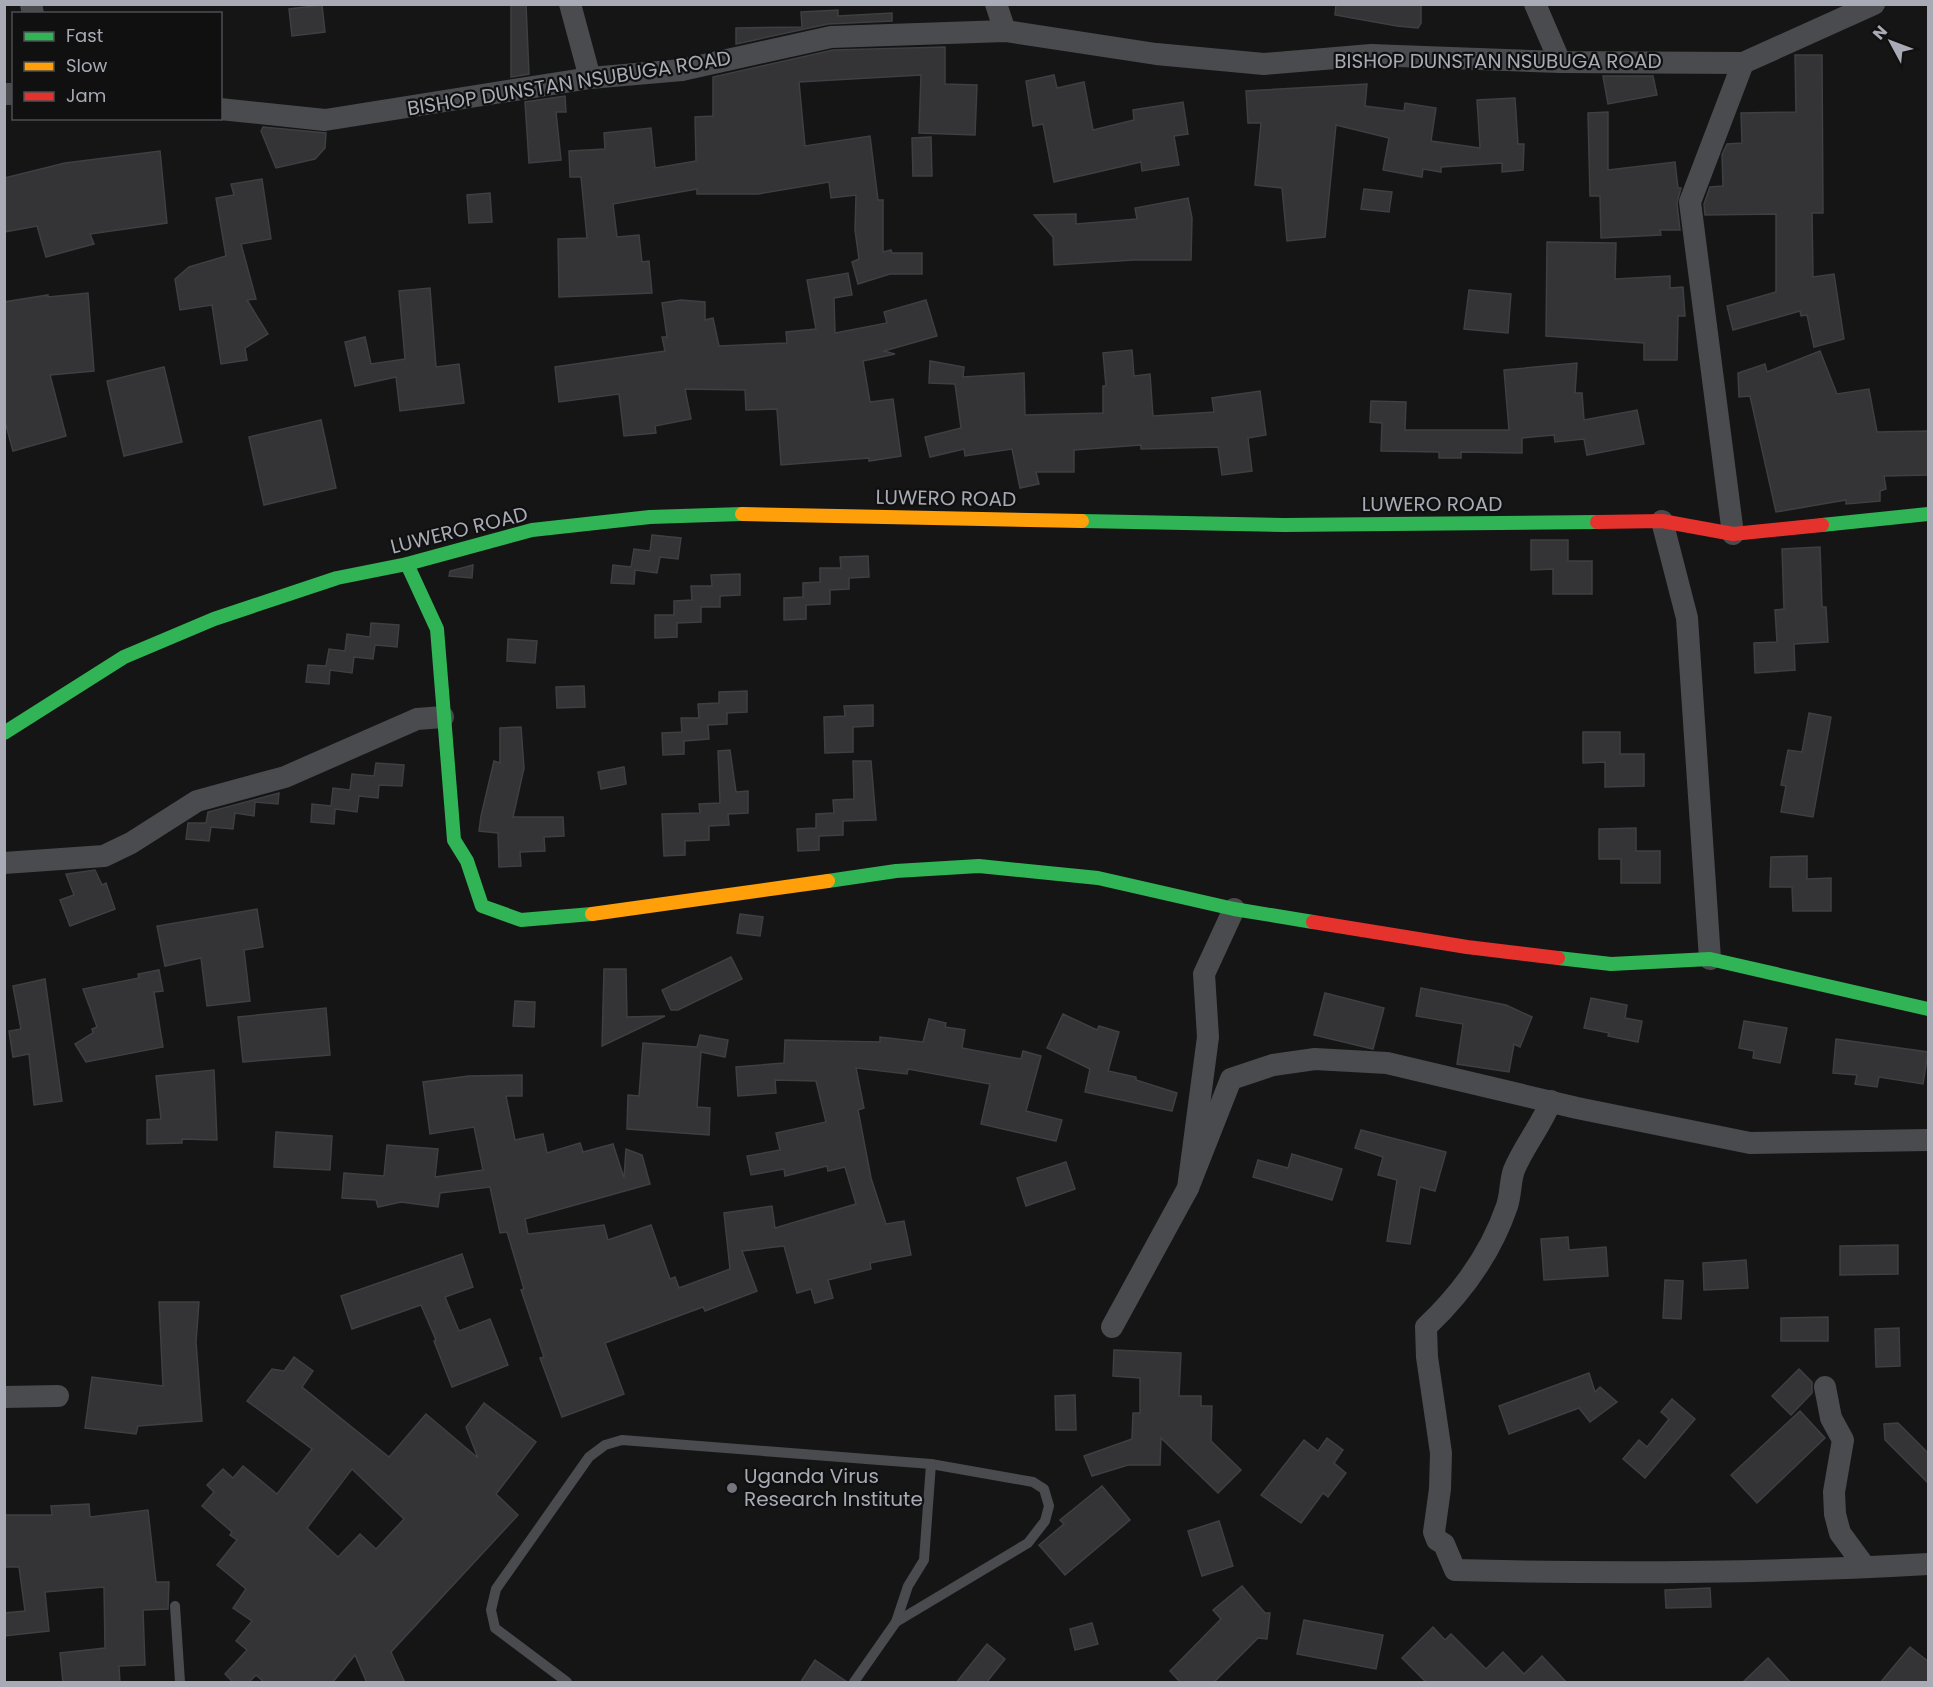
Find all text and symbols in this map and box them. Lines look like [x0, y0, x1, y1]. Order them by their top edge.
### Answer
legend [12, 12, 222, 120]
north arrow [1861, 12, 1921, 72]
text: N [1867, 20, 1893, 45]
text: Fast [66, 23, 103, 48]
street label: BISHOP DUNSTAN NSUBUGA ROAD [405, 44, 733, 122]
street label: BISHOP DUNSTAN NSUBUGA ROAD [1334, 47, 1662, 75]
text: Slow [66, 53, 108, 78]
text: Jam [66, 83, 106, 108]
street label: LUWERO ROAD [875, 483, 1017, 513]
street label: LUWERO ROAD [1362, 490, 1502, 518]
street label: LUWERO ROAD [387, 499, 531, 561]
place label: Uganda Virus Research Institute [744, 1462, 923, 1513]
marker: Uganda Virus Research Institute [725, 1481, 739, 1495]

